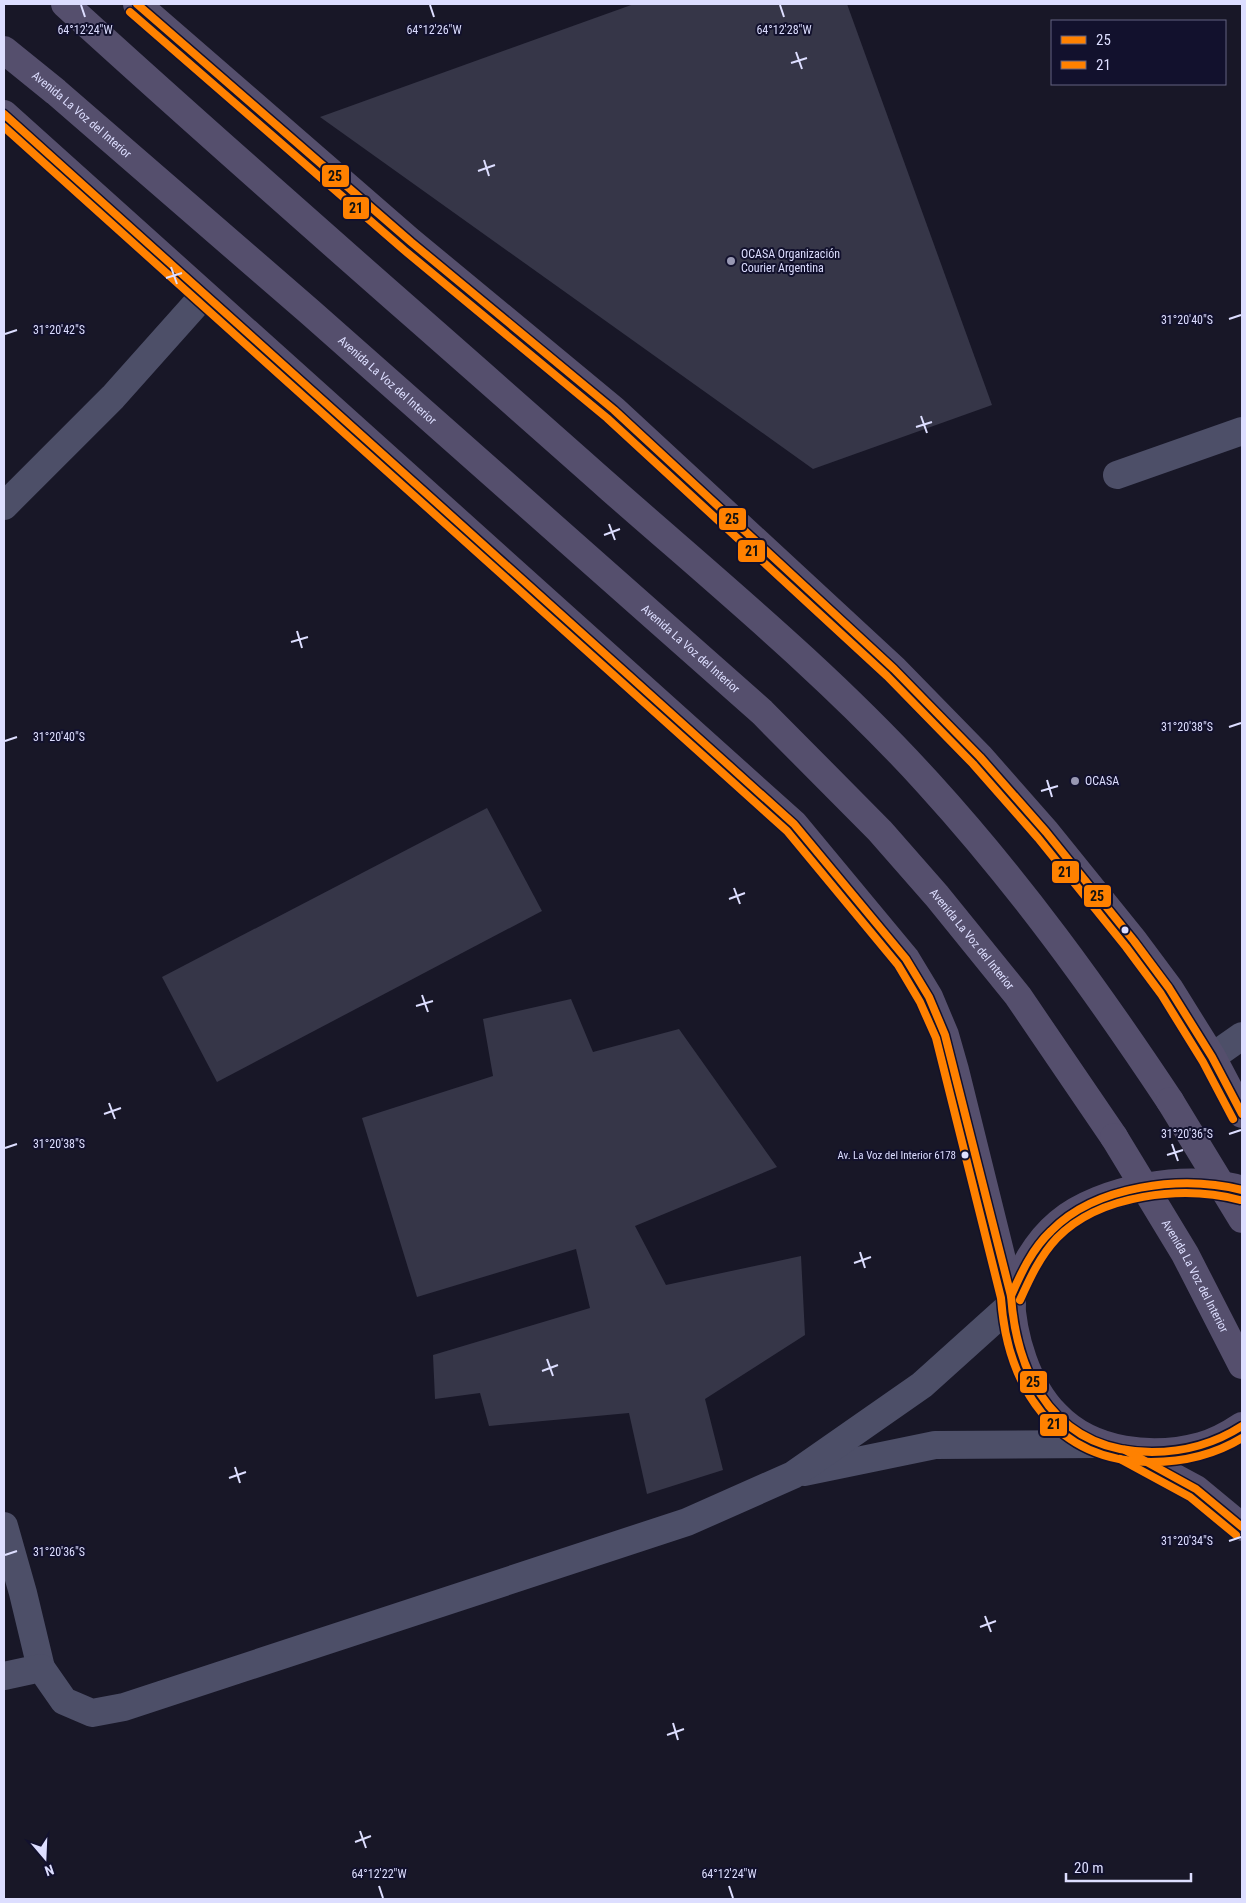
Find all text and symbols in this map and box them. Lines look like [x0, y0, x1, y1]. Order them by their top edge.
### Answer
legend [1051, 20, 1226, 85]
text: 64°12'24"W [57, 23, 113, 37]
text: 64°12'26"W [406, 23, 462, 37]
text: 64°12'28"W [756, 23, 812, 37]
text: 25 [1096, 31, 1111, 49]
text: 21 [1096, 56, 1111, 74]
street label: Avenida La Voz del Interior [29, 68, 134, 161]
line badge: 25 [321, 164, 350, 188]
text: 25 [328, 168, 342, 184]
line badge: 21 [342, 196, 370, 220]
text: 21 [349, 200, 363, 216]
place label: OCASA Organización Courier Argentina [741, 247, 840, 275]
marker: OCASA Organización Courier Argentina [725, 255, 737, 267]
text: 31°20'40"S [1161, 313, 1213, 327]
text: 31°20'42"S [33, 323, 85, 337]
street label: Avenida La Voz del Interior [335, 333, 439, 428]
line badge: 25 [718, 507, 747, 531]
text: 25 [725, 511, 739, 527]
line badge: 21 [737, 539, 766, 563]
text: 21 [745, 543, 759, 559]
street label: Avenida La Voz del Interior [639, 602, 743, 696]
text: 31°20'38"S [1161, 720, 1213, 734]
text: 31°20'40"S [33, 730, 85, 744]
place label: OCASA [1085, 774, 1119, 788]
marker: OCASA [1069, 775, 1081, 787]
line badge: 21 [1051, 860, 1080, 884]
text: 21 [1058, 864, 1072, 880]
line badge: 25 [1083, 884, 1112, 908]
street label: Avenida La Voz del Interior [927, 886, 1017, 993]
text: 25 [1090, 888, 1104, 904]
unlabelled marker [1120, 925, 1130, 935]
text: 31°20'36"S [1161, 1127, 1213, 1141]
text: 31°20'38"S [33, 1137, 85, 1151]
place label: Av. La Voz del Interior 6178 [837, 1149, 956, 1162]
marker: Av. La Voz del Interior 6178 [960, 1150, 970, 1160]
street label: Avenida La Voz del Interior [1159, 1217, 1231, 1335]
line badge: 25 [1019, 1370, 1048, 1394]
text: 25 [1026, 1374, 1040, 1390]
line badge: 21 [1039, 1413, 1068, 1437]
text: 21 [1047, 1416, 1061, 1432]
text: 31°20'34"S [1161, 1534, 1213, 1548]
text: 31°20'36"S [33, 1545, 85, 1559]
north arrow [20, 1833, 70, 1883]
scale bar [1066, 1850, 1191, 1882]
text: 20 m [1074, 1859, 1104, 1877]
text: N [43, 1861, 56, 1879]
text: 64°12'22"W [351, 1867, 407, 1881]
text: 64°12'24"W [701, 1867, 757, 1881]

